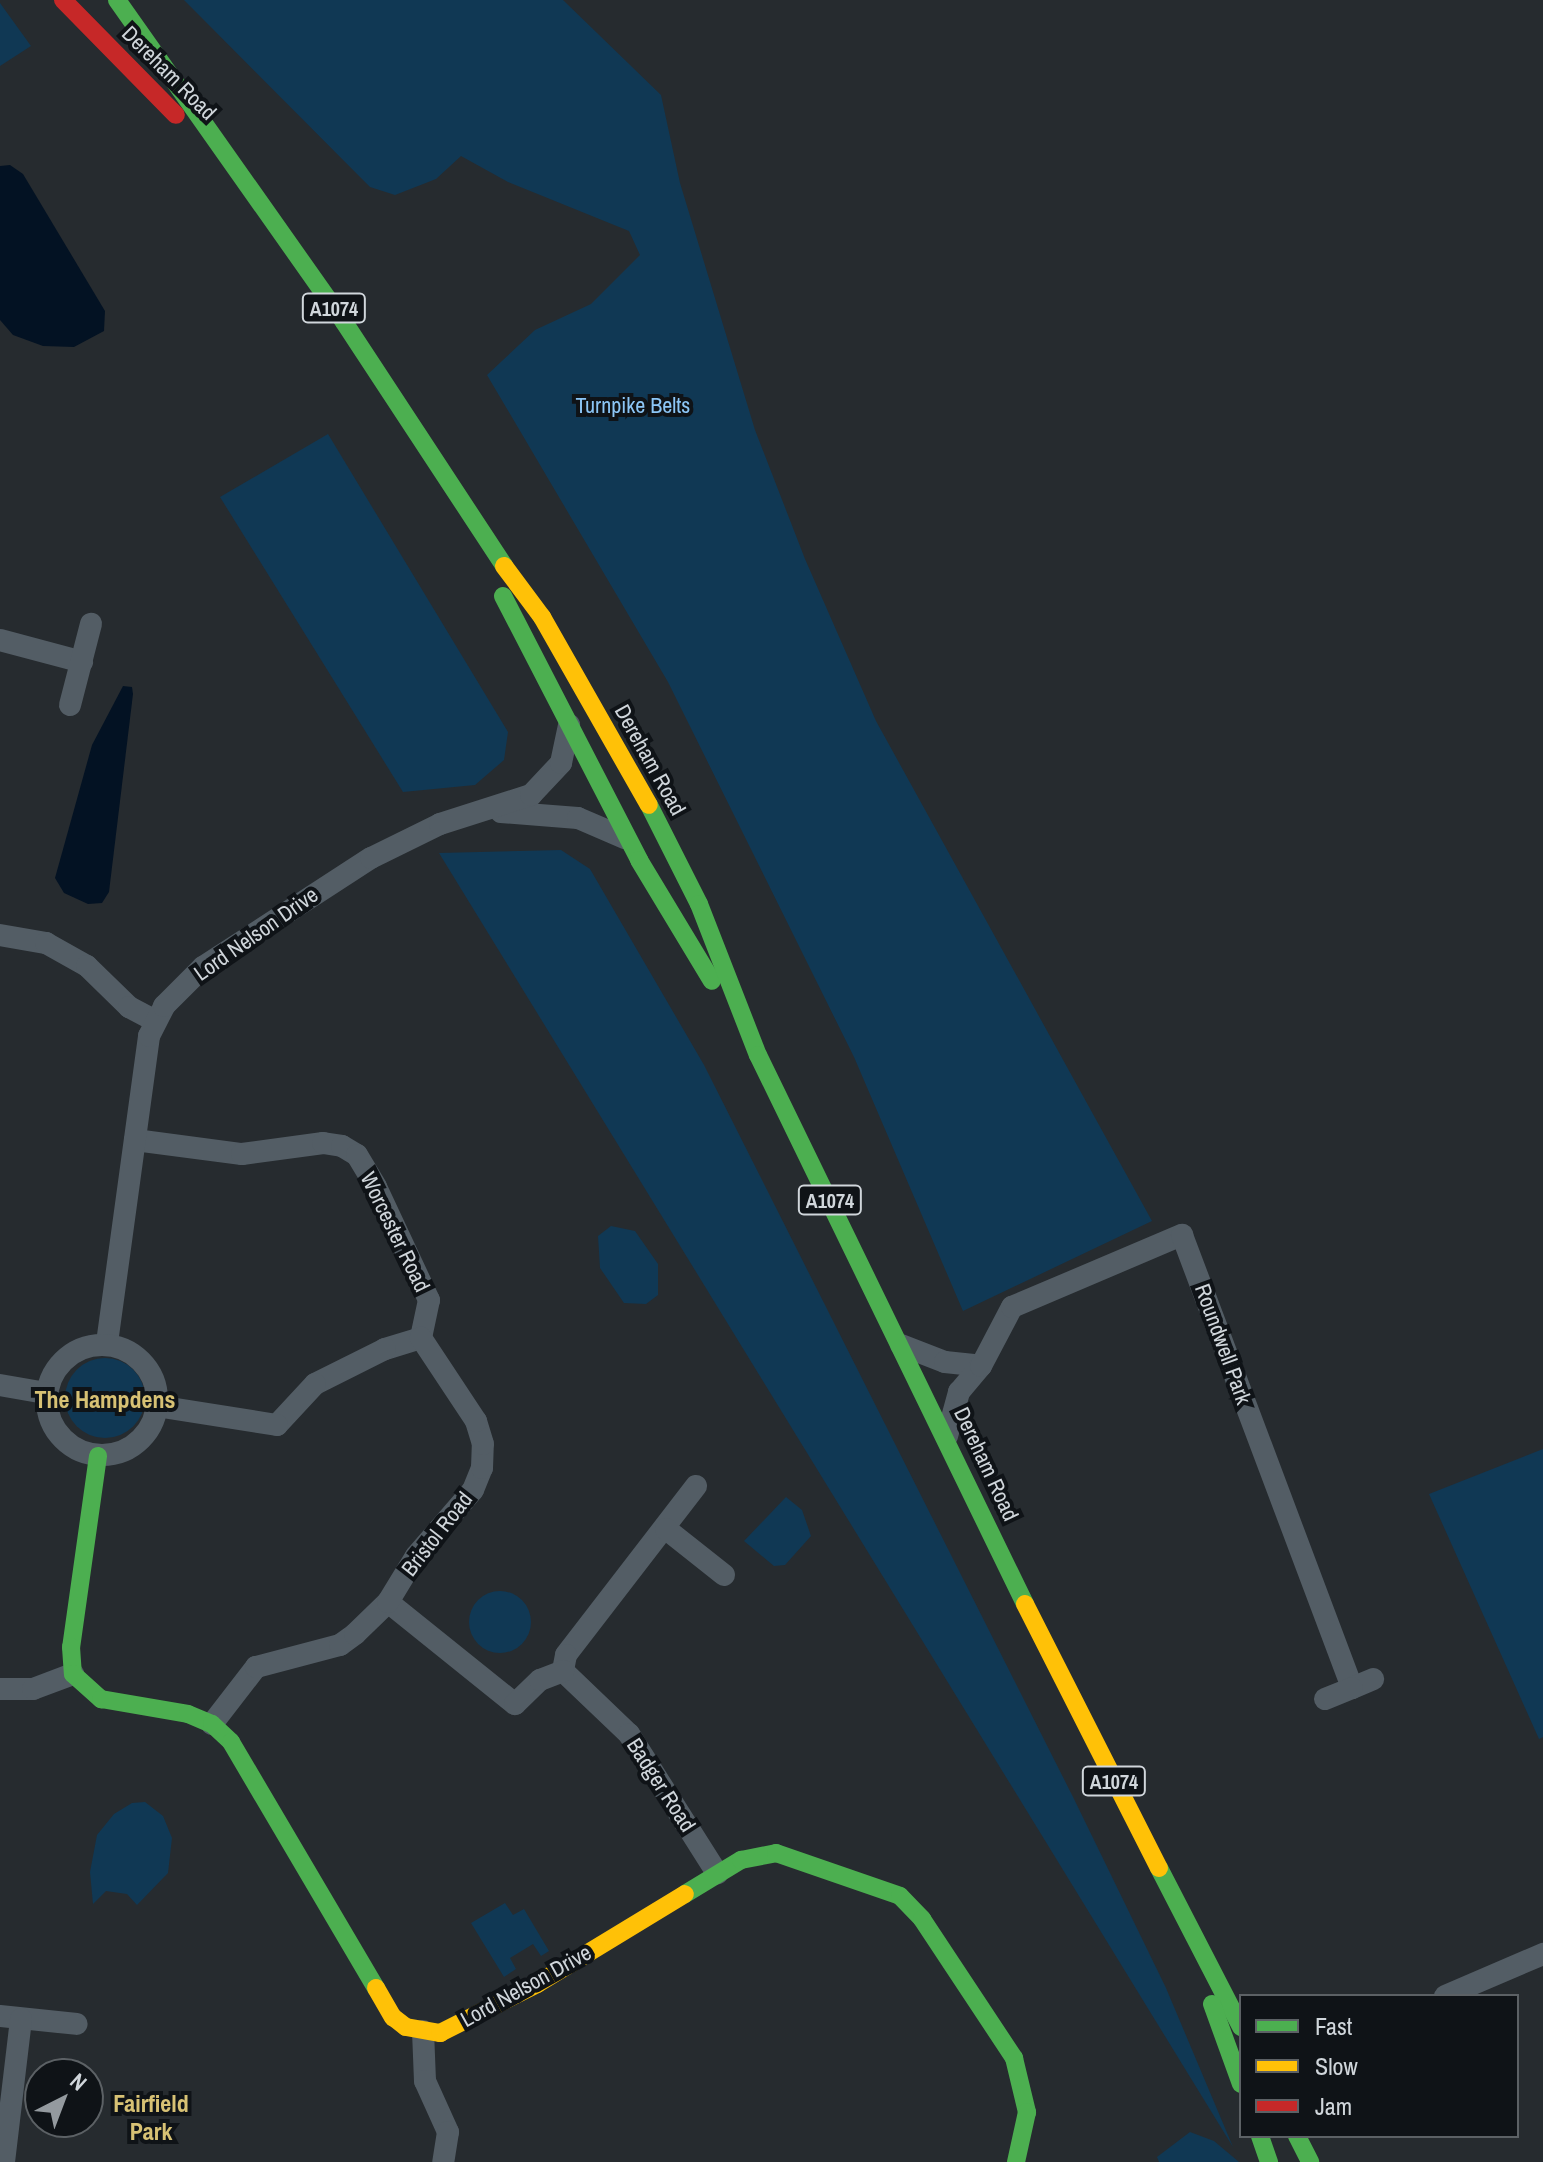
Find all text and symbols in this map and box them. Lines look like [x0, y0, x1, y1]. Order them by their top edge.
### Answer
street label: Dereham Road [116, 20, 222, 126]
road number: A1074 [300, 292, 368, 324]
park label: Turnpike Belts [576, 393, 690, 419]
street label: Dereham Road [609, 700, 691, 820]
street label: Lord Nelson Drive [189, 881, 323, 987]
street label: Worcester Road [355, 1168, 435, 1296]
road number: A1074 [796, 1184, 864, 1216]
street label: Roundwell Park [1189, 1280, 1257, 1408]
district label: The Hampdens [34, 1386, 176, 1414]
street label: Dereham Road [948, 1403, 1024, 1525]
street label: Bristol Road [396, 1487, 478, 1581]
street label: Badger Road [621, 1733, 701, 1837]
road number: A1074 [1080, 1765, 1148, 1797]
street label: Lord Nelson Drive [456, 1939, 596, 2033]
legend [1239, 1994, 1519, 2138]
text: Fast [1315, 2010, 1352, 2042]
text: Slow [1315, 2050, 1358, 2082]
north arrow [24, 2058, 104, 2138]
text: N [64, 2066, 94, 2097]
district label: Fairfield Park [113, 2090, 189, 2146]
text: Jam [1315, 2090, 1352, 2122]

